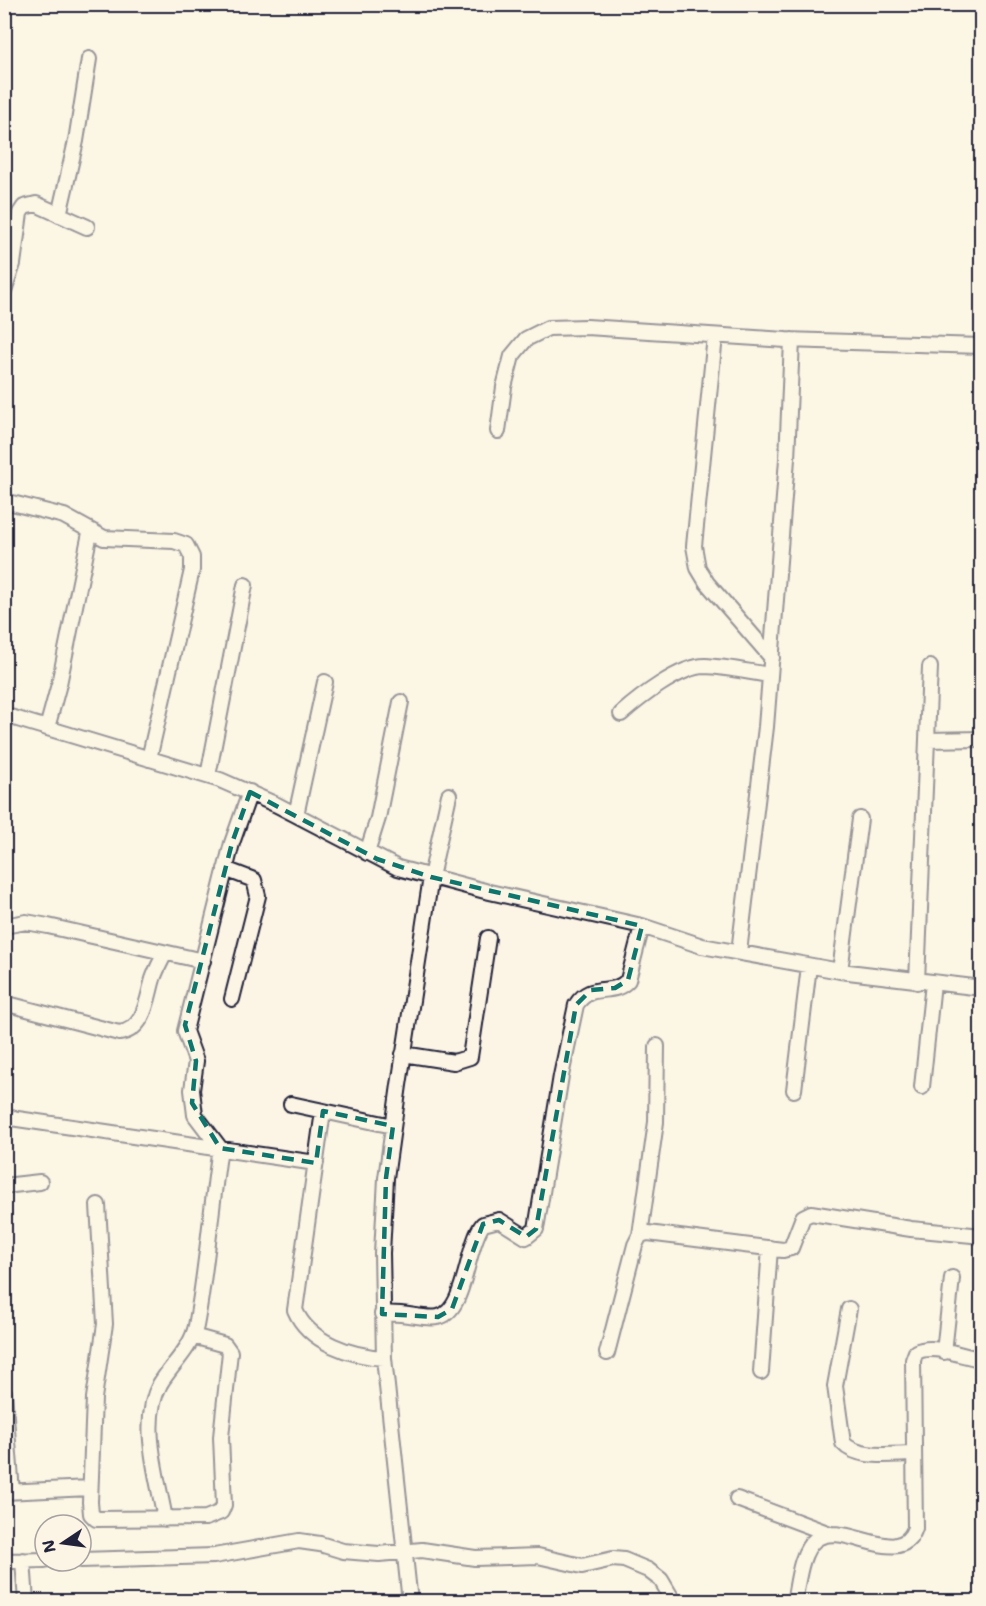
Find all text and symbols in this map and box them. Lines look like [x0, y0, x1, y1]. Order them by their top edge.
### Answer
north arrow [33, 1513, 93, 1573]
text: N [37, 1538, 61, 1555]

